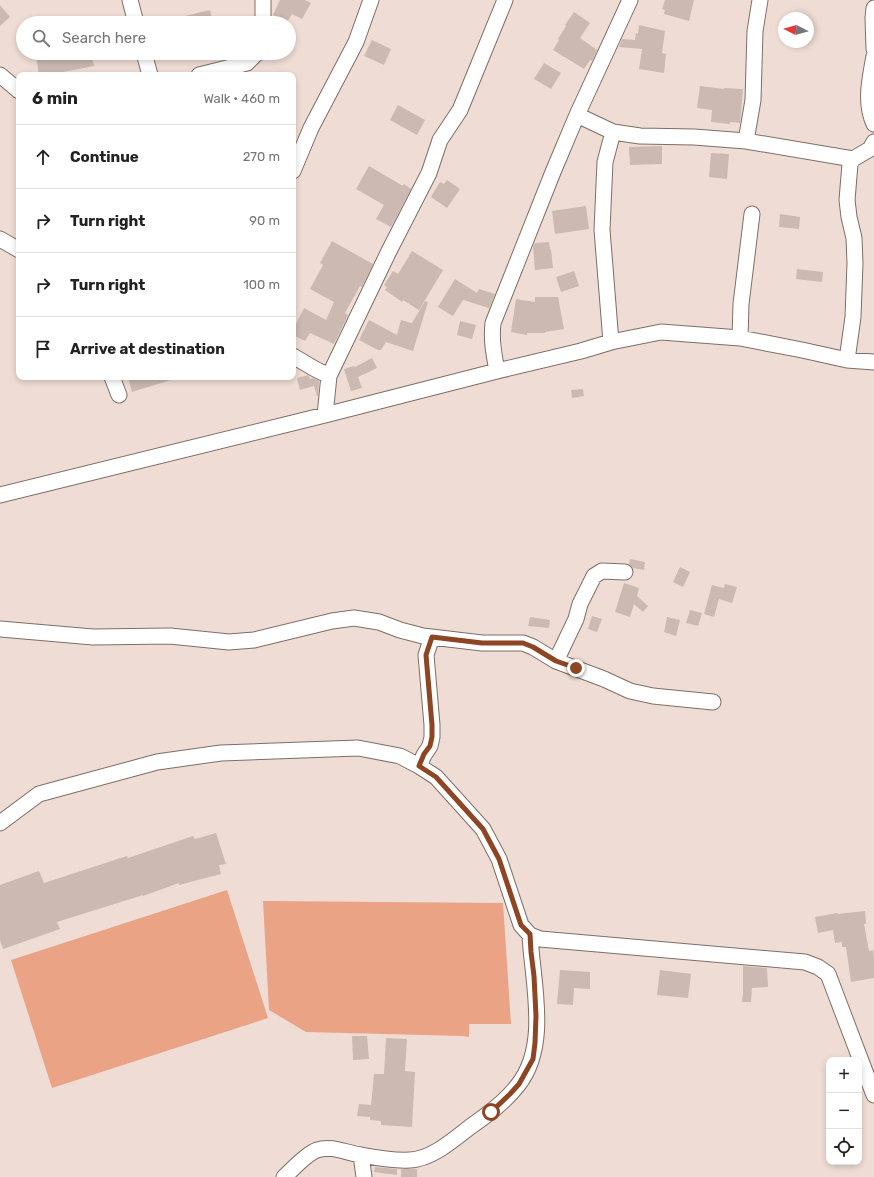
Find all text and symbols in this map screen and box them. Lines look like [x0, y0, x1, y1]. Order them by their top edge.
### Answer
north arrow [778, 12, 814, 48]
search box [16, 16, 296, 60]
icon: search [30, 27, 52, 49]
text: Search here [62, 29, 146, 47]
text: 6 min [32, 88, 78, 108]
text: Walk · 460 m [203, 91, 280, 106]
icon: ahead [32, 146, 54, 168]
text: Continue [70, 148, 139, 166]
text: 270 m [243, 149, 280, 164]
icon: right [32, 210, 54, 232]
text: Turn right [70, 212, 145, 230]
text: 90 m [249, 213, 280, 228]
icon: right [32, 274, 54, 296]
text: Turn right [70, 276, 145, 294]
text: 100 m [243, 277, 280, 292]
icon: arrive [32, 338, 54, 360]
text: Arrive at destination [70, 340, 225, 358]
route end [567, 659, 585, 677]
map controls [826, 1057, 862, 1165]
button: + [826, 1057, 862, 1093]
button: − [826, 1093, 862, 1129]
route start [482, 1103, 500, 1121]
button: locate [826, 1129, 862, 1165]

